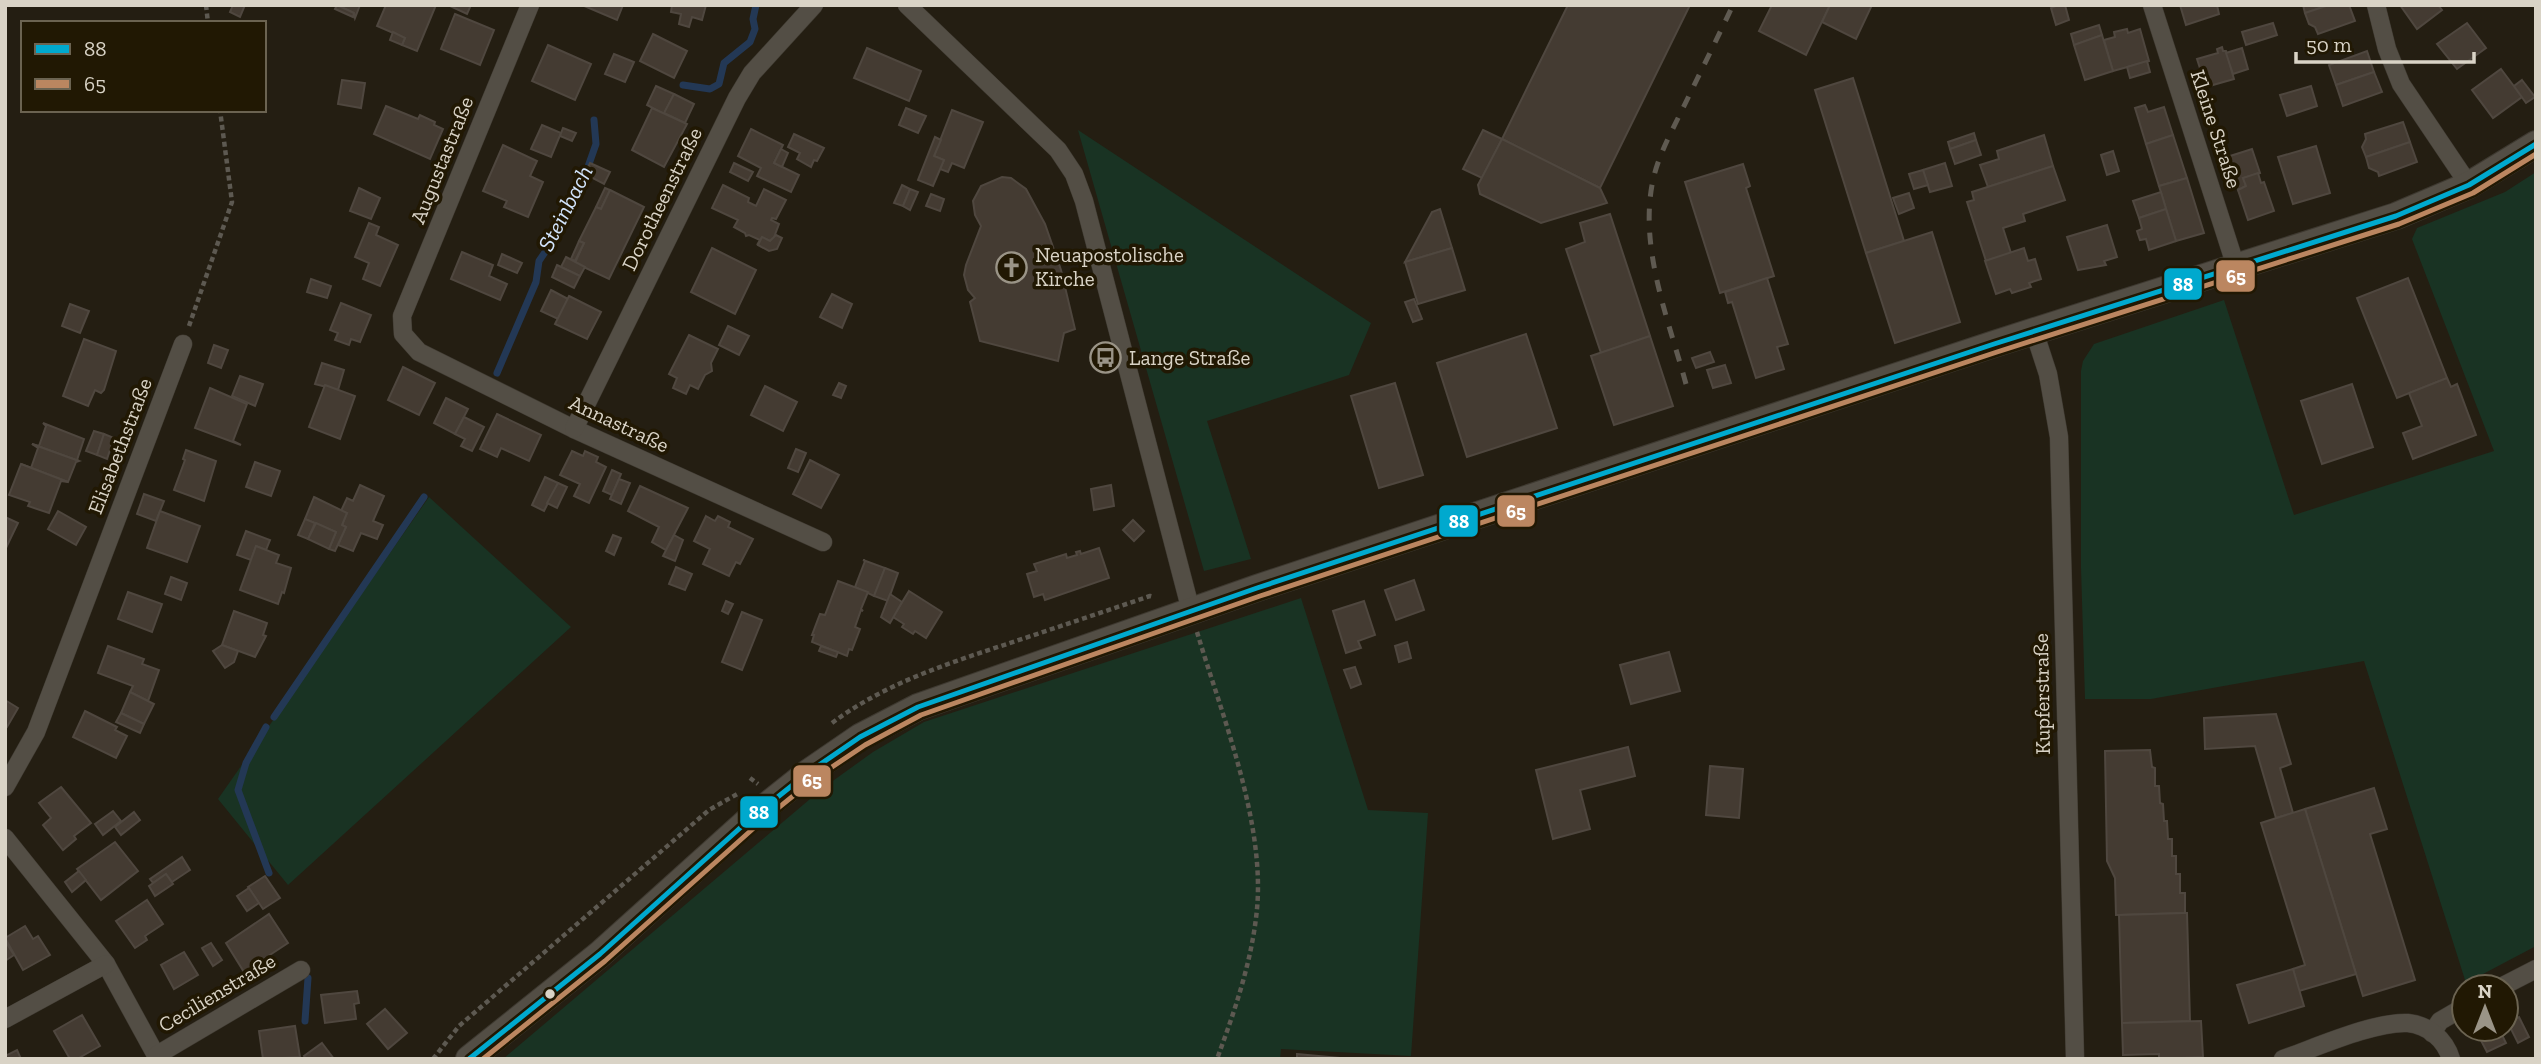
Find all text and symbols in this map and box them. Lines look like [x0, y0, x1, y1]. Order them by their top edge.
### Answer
legend [21, 21, 266, 112]
scale bar [2296, 21, 2474, 65]
text: 50 m [2306, 32, 2352, 57]
text: 88 [84, 36, 107, 61]
street label: Kleine Straße [2186, 66, 2247, 191]
text: 65 [84, 71, 106, 96]
street label: Augustastraße [405, 92, 478, 227]
street label: Dorotheenstraße [616, 123, 707, 274]
water label: Steinbach [531, 160, 599, 256]
place label: Neuapostolische Kirche [1035, 242, 1184, 291]
church icon: Neuapostolische Kirche [995, 250, 1029, 284]
line badge: 65 [2215, 259, 2256, 293]
text: 65 [2226, 265, 2246, 288]
line badge: 88 [2163, 267, 2203, 301]
text: 88 [2173, 273, 2193, 296]
bus stop icon: Lange Straße [1089, 341, 1123, 375]
place label: Lange Straße [1129, 345, 1250, 370]
street label: Elisabethstraße [82, 374, 157, 517]
street label: Annastraße [565, 390, 673, 458]
line badge: 65 [1496, 494, 1536, 528]
text: 65 [1506, 500, 1526, 523]
line badge: 88 [1438, 504, 1479, 538]
text: 88 [1449, 510, 1469, 533]
street label: Kupferstraße [2028, 633, 2055, 755]
line badge: 65 [792, 764, 832, 798]
text: 65 [802, 769, 822, 792]
line badge: 88 [739, 795, 779, 829]
text: 88 [749, 801, 769, 824]
street label: Cecilienstraße [154, 948, 280, 1037]
north arrow [2450, 973, 2520, 1043]
text: N [2478, 980, 2492, 1003]
unlabelled marker [543, 987, 557, 1001]

